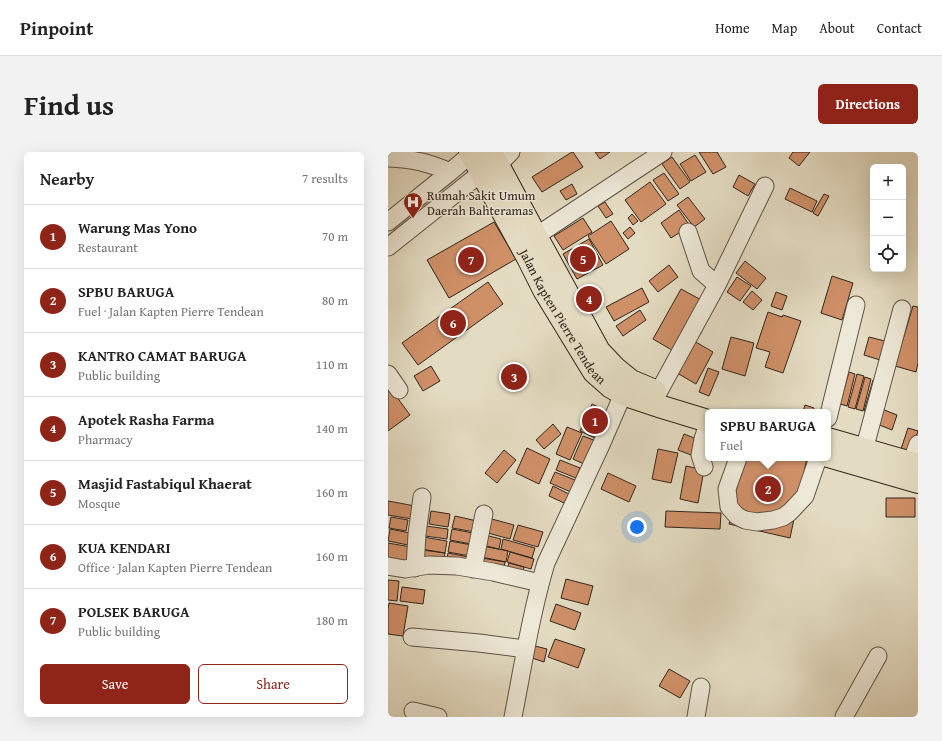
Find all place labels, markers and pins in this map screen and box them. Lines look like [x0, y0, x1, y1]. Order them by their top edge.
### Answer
place label: Rumah Sakit Umum Daerah Bahteramas [427, 186, 536, 220]
hospital icon: Rumah Sakit Umum Daerah Bahteramas [402, 191, 424, 219]
pin: 5 [570, 244, 596, 274]
pin: 7 [458, 245, 484, 275]
pin: 4 [576, 284, 602, 314]
pin: 6 [440, 308, 466, 338]
pin: 3 [501, 362, 527, 392]
pin: 1 [582, 406, 608, 436]
pin: 2 [755, 474, 781, 504]

